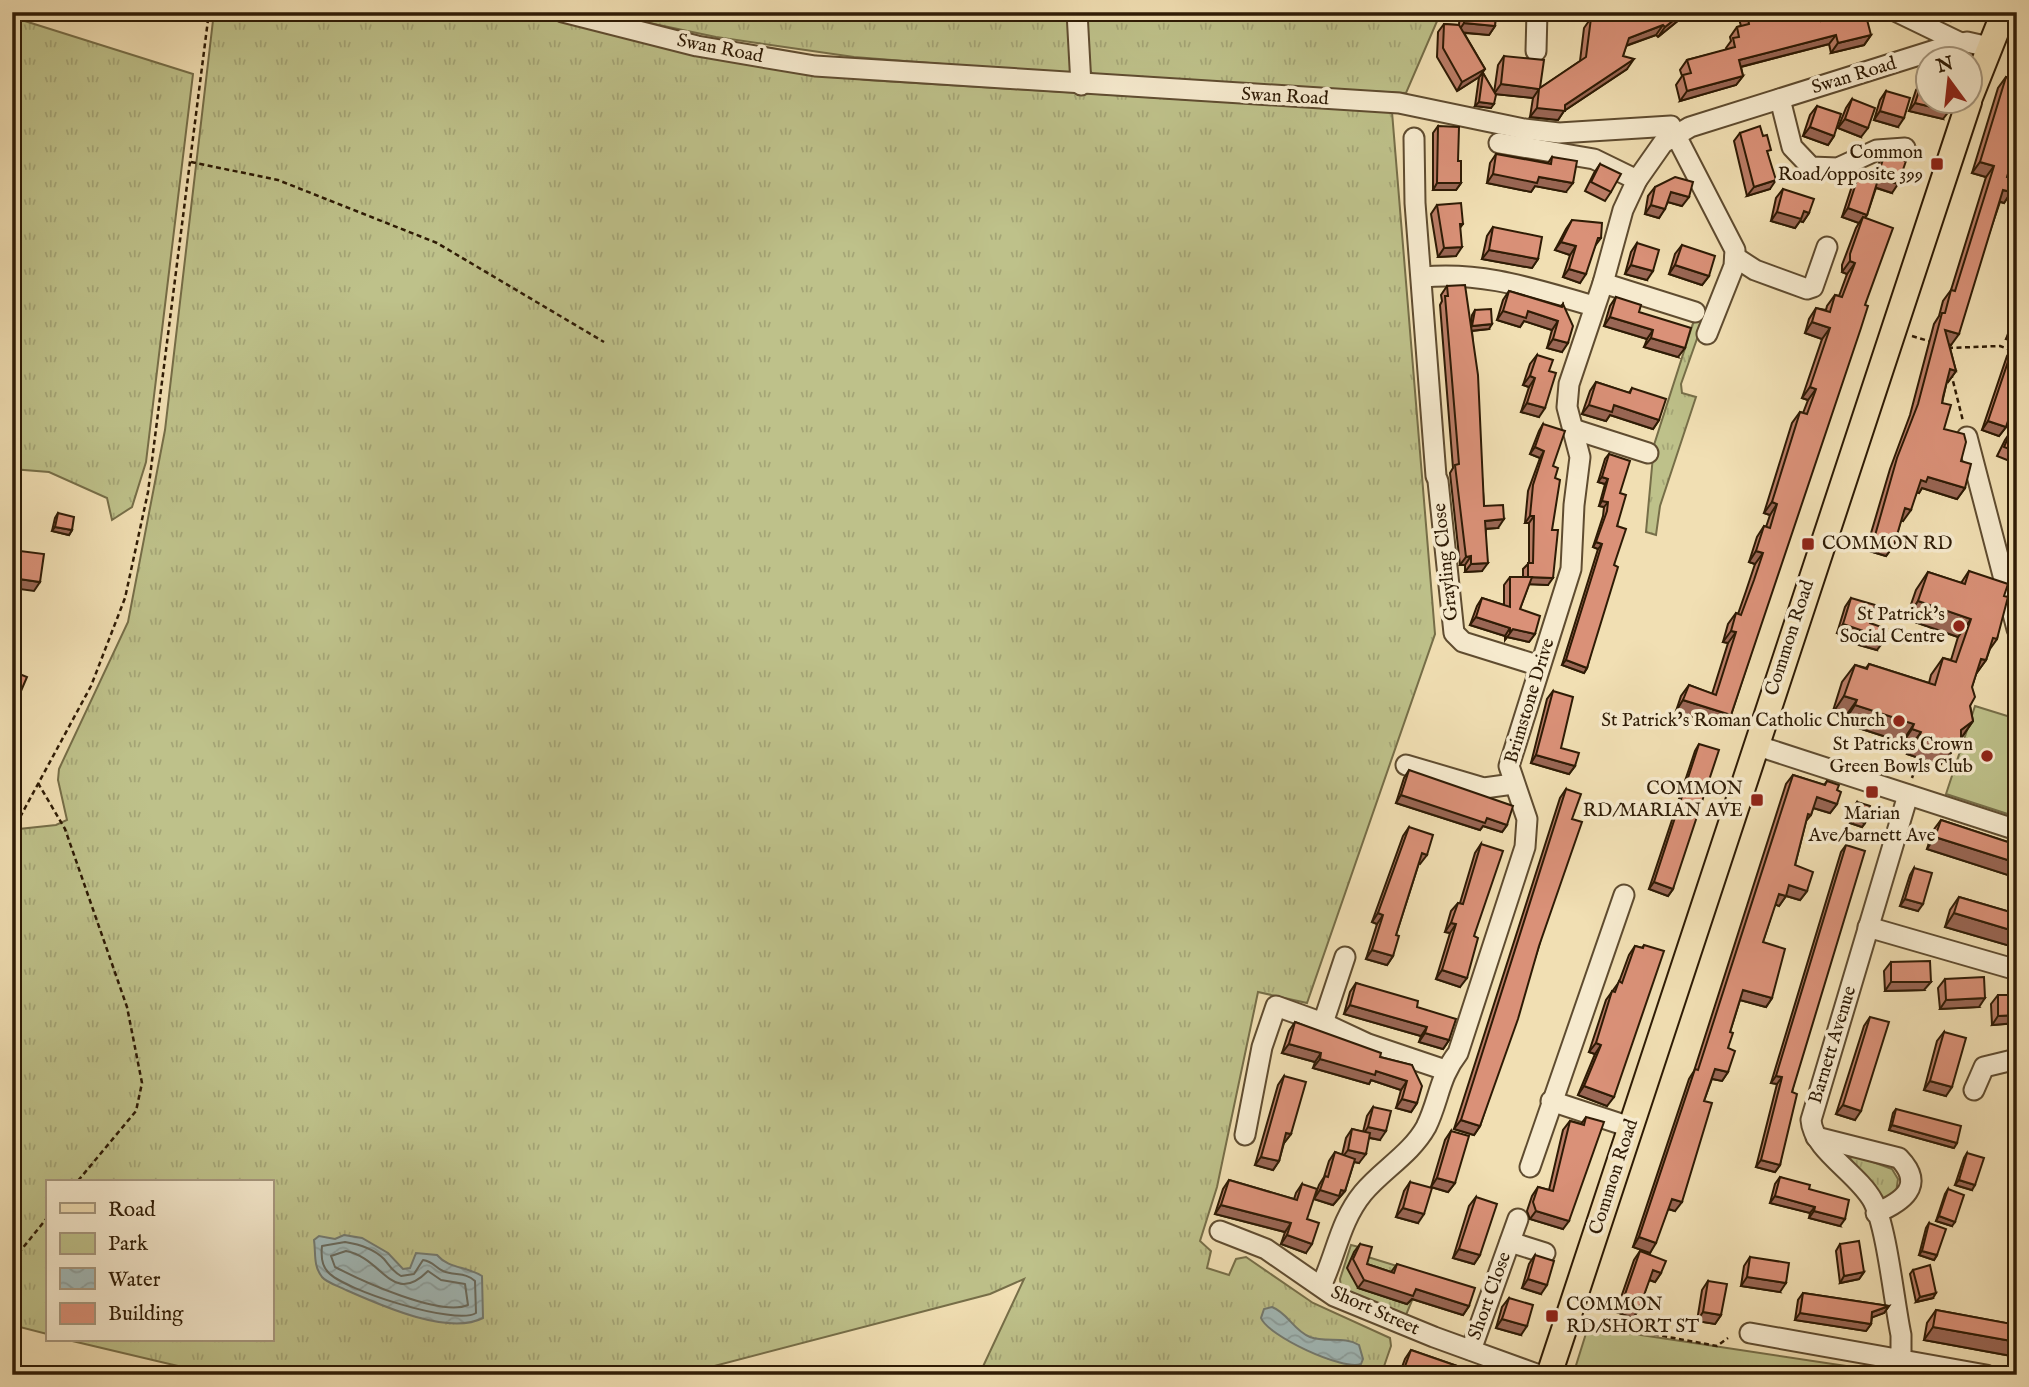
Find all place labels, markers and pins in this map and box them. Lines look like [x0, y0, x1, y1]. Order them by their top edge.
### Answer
place label: Common Road/opposite 399 [1778, 141, 1923, 187]
marker: Common Road/opposite 399 [1929, 156, 1945, 172]
place label: COMMON RD [1822, 532, 1952, 556]
marker: COMMON RD [1800, 536, 1816, 552]
place label: St Patrick's Social Centre [1840, 603, 1945, 649]
marker: St Patrick's Social Centre [1951, 618, 1967, 634]
place label: St Patrick's Roman Catholic Church [1601, 709, 1885, 733]
marker: St Patrick's Roman Catholic Church [1891, 713, 1907, 729]
place label: St Patricks Crown Green Bowls Club [1829, 733, 1973, 779]
marker: St Patricks Crown Green Bowls Club [1979, 748, 1995, 764]
place label: COMMON RD/MARIAN AVE [1583, 777, 1743, 823]
marker: Marian Ave/barnett Ave [1864, 784, 1880, 800]
marker: COMMON RD/MARIAN AVE [1749, 792, 1765, 808]
place label: Marian Ave/barnett Ave [1808, 802, 1936, 848]
place label: COMMON RD/SHORT ST [1566, 1293, 1699, 1339]
marker: COMMON RD/SHORT ST [1544, 1308, 1560, 1324]

